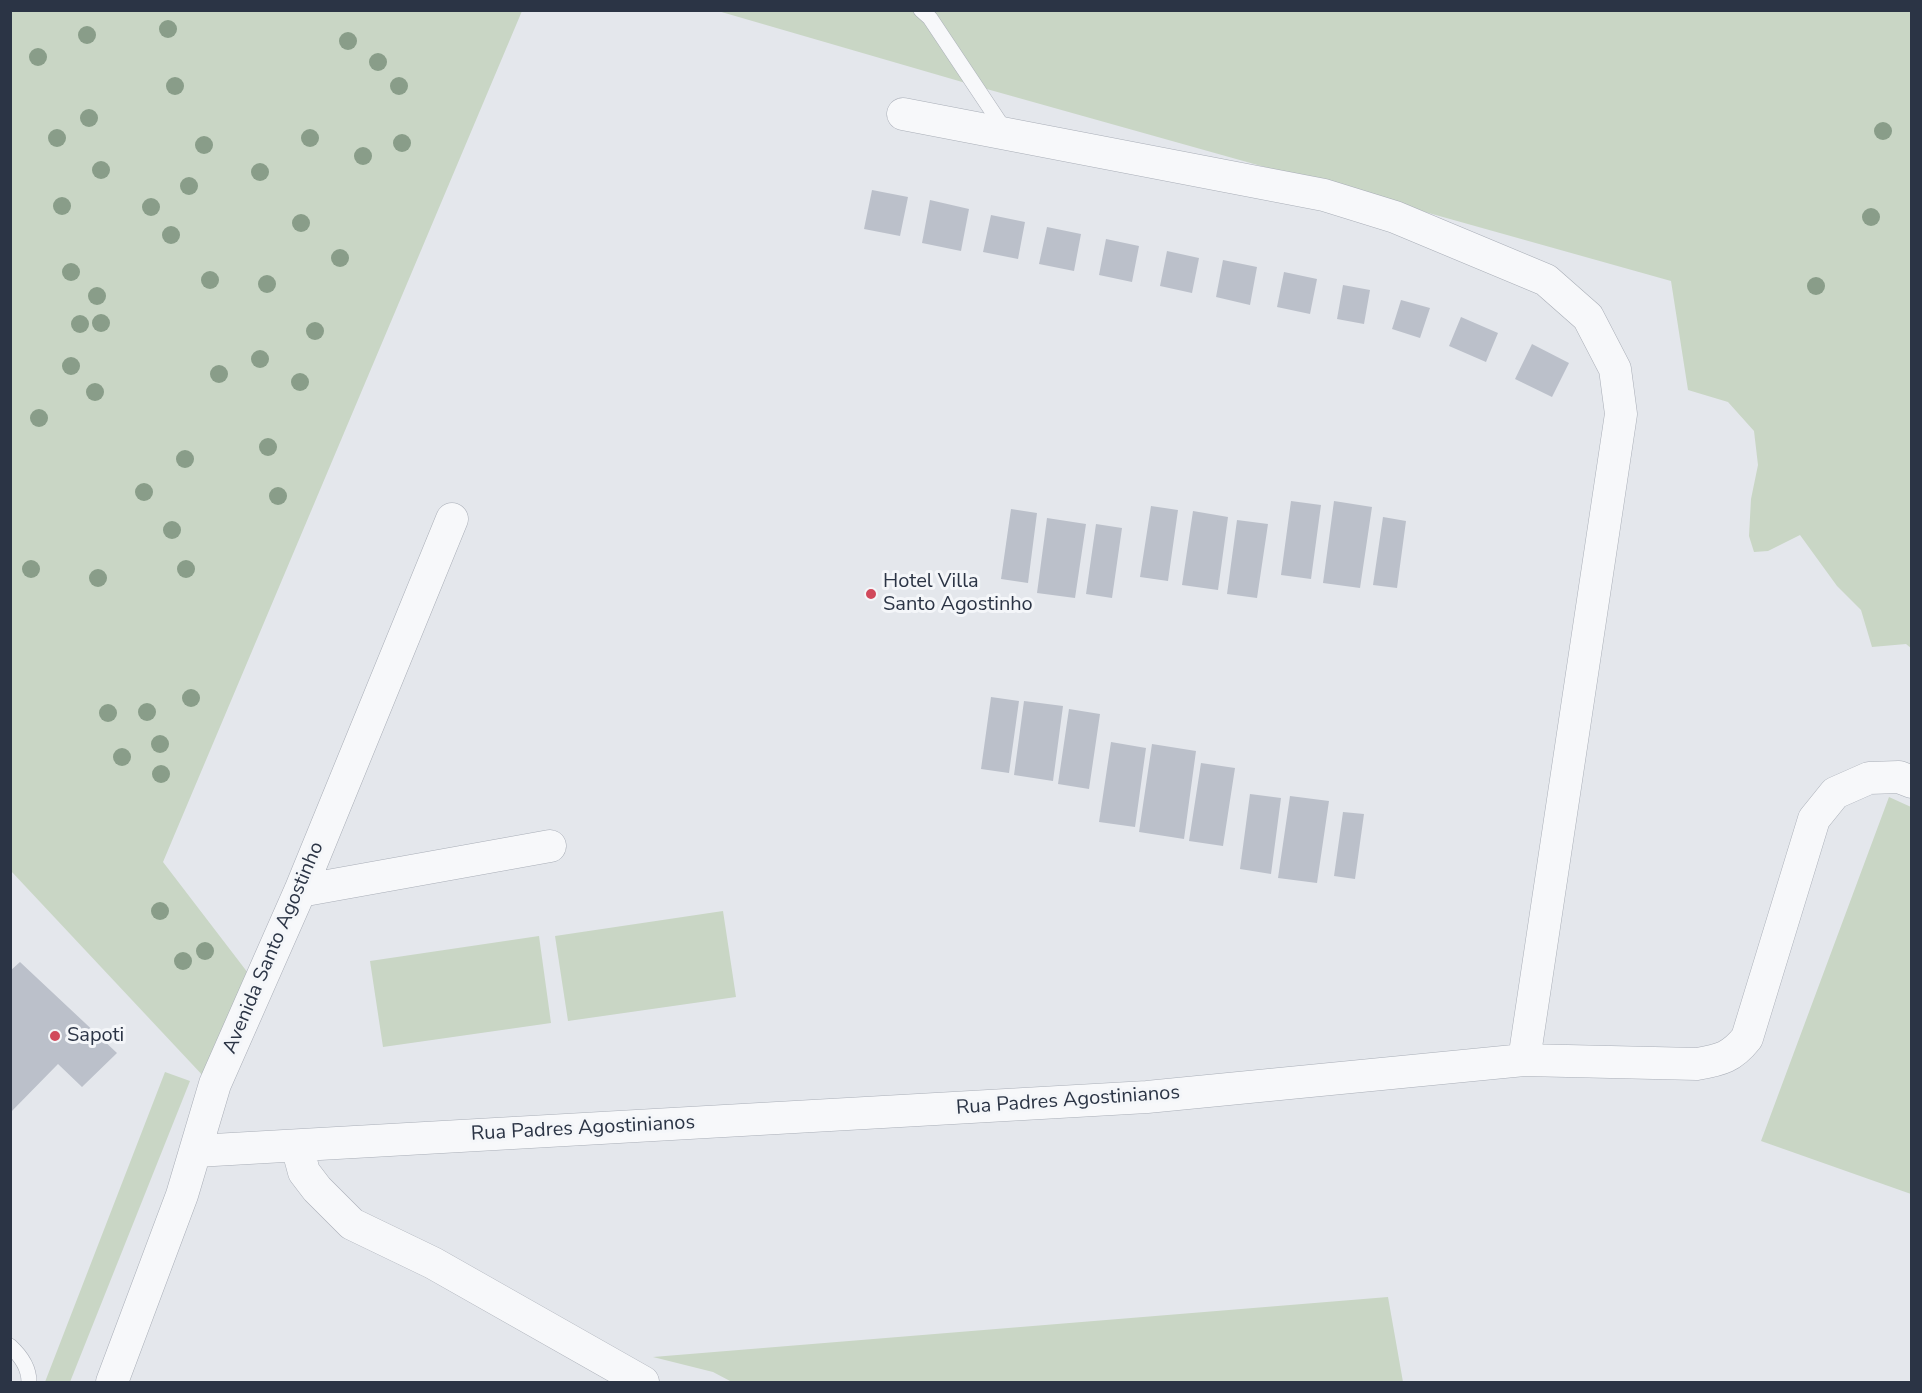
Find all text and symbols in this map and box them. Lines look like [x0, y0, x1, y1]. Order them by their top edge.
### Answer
place label: Hotel Villa Santo Agostinho [883, 570, 1033, 617]
marker: Hotel Villa Santo Agostinho [864, 587, 878, 601]
street label: Avenida Santo Agostinho [218, 838, 330, 1058]
place label: Sapoti [67, 1024, 124, 1048]
marker: Sapoti [48, 1029, 62, 1043]
street label: Rua Padres Agostinianos [955, 1081, 1181, 1121]
street label: Rua Padres Agostinianos [470, 1111, 696, 1147]

